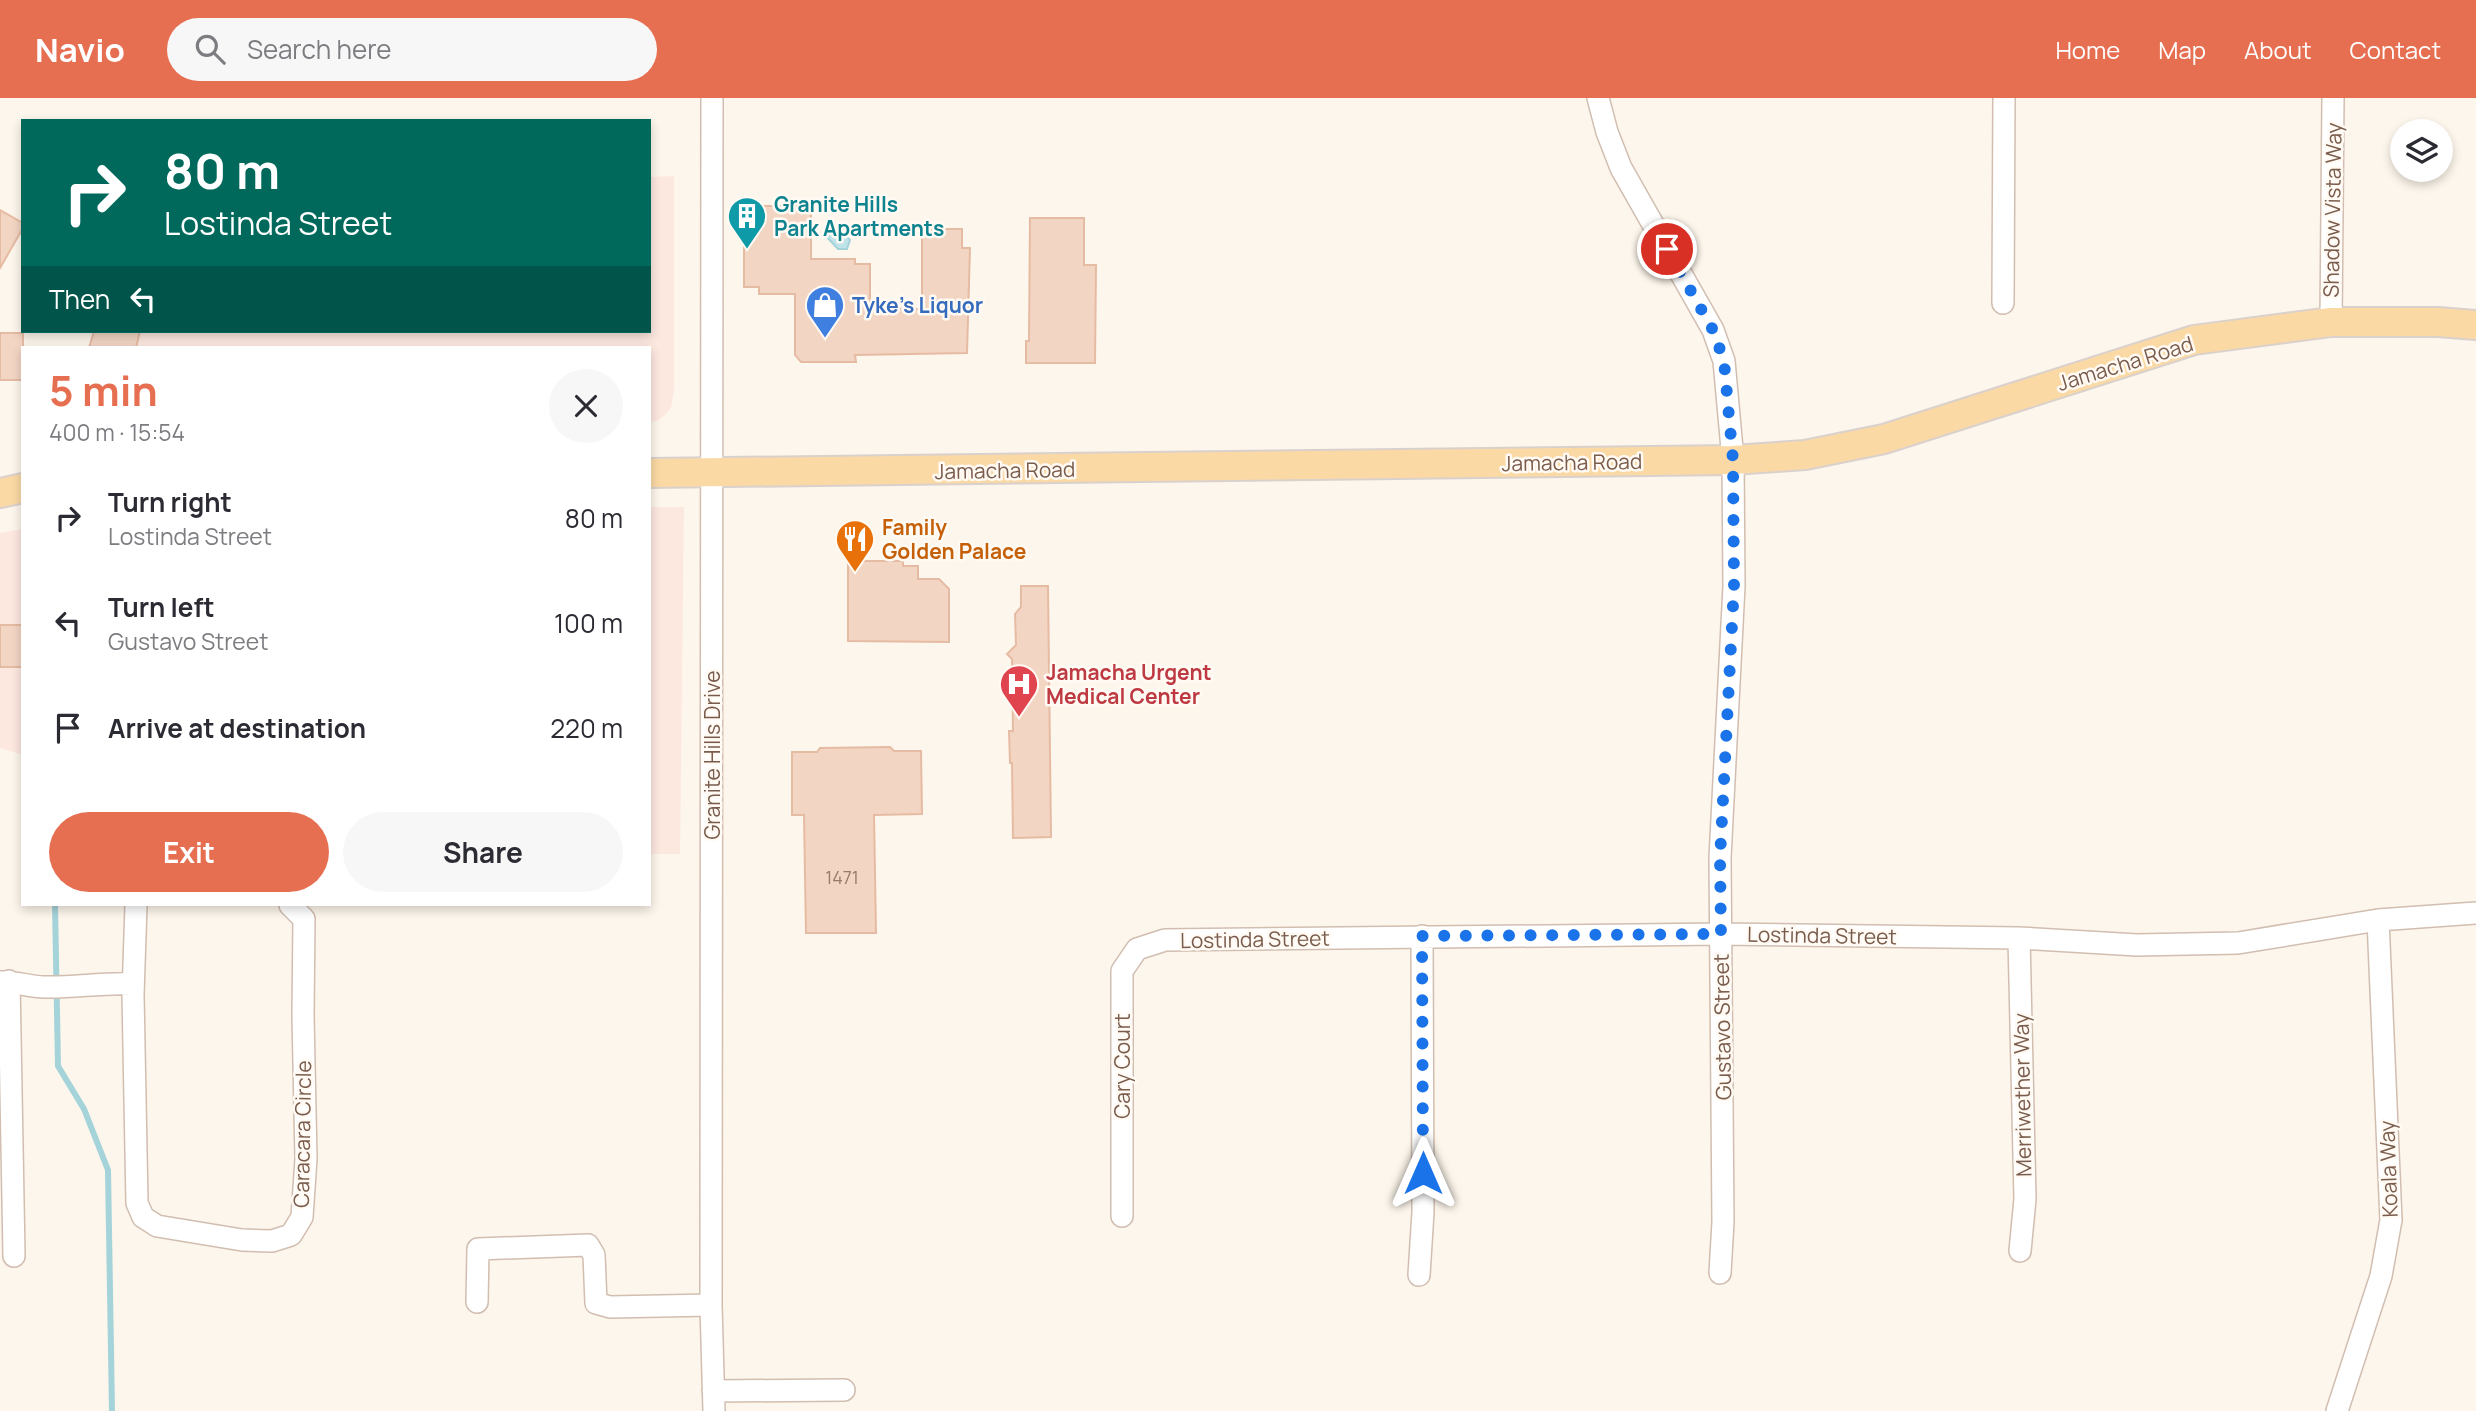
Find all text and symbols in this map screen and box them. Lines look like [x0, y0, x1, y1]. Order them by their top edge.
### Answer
search box [167, 18, 657, 81]
text: Navio [35, 27, 125, 72]
icon: search [191, 30, 229, 68]
text: Search here [247, 31, 391, 67]
text: Home [2055, 33, 2120, 66]
text: Map [2158, 33, 2206, 66]
text: About [2244, 33, 2312, 66]
text: Contact [2350, 33, 2441, 66]
map controls [2390, 119, 2453, 182]
button: layers [2390, 119, 2453, 182]
street label: Shadow Vista Way [2316, 122, 2348, 298]
text: 80 m [164, 137, 280, 204]
icon: right [49, 147, 140, 238]
place label: Granite Hills Park Apartments [774, 190, 944, 242]
building icon: Granite Hills Park Apartments [726, 195, 768, 250]
text: Lostinda Street [164, 201, 392, 245]
pin [1637, 219, 1697, 279]
icon: arrive [1648, 230, 1686, 268]
icon: left [124, 280, 162, 318]
text: Then [49, 281, 110, 317]
shop icon: Tyke's Liquor [804, 284, 846, 339]
place label: Tyke's Liquor [852, 291, 983, 319]
street label: Jamacha Road [2054, 329, 2196, 397]
text: 5 min [49, 361, 158, 419]
button: close [549, 369, 623, 443]
text: 400 m · 15:54 [49, 416, 185, 448]
street label: Jamacha Road [1501, 447, 1643, 477]
street label: Jamacha Road [934, 455, 1076, 485]
text: Turn right [108, 484, 232, 520]
icon: right [49, 499, 87, 537]
text: 80 m [565, 500, 623, 536]
place label: Family Golden Palace [882, 513, 1026, 565]
restaurant icon: Family Golden Palace [834, 518, 876, 573]
text: Lostinda Street [108, 520, 272, 552]
text: Turn left [108, 589, 215, 625]
icon: left [49, 604, 87, 642]
text: 100 m [554, 605, 623, 641]
text: Gustavo Street [108, 625, 268, 657]
place label: Jamacha Urgent Medical Center [1046, 658, 1212, 710]
hospital icon: Jamacha Urgent Medical Center [998, 663, 1040, 718]
street label: Granite Hills Drive [698, 671, 726, 839]
icon: arrive [49, 709, 87, 747]
text: Arrive at destination [108, 710, 366, 746]
text: 220 m [550, 710, 623, 746]
button: Exit [49, 812, 329, 892]
button: Share [343, 812, 623, 892]
house number: 1471 [825, 865, 859, 889]
street label: Lostinda Street [1747, 920, 1897, 950]
street label: Lostinda Street [1180, 924, 1330, 954]
street label: Gustavo Street [1707, 954, 1737, 1100]
street label: Cary Court [1108, 1013, 1136, 1119]
street label: Merriwether Way [2007, 1013, 2037, 1177]
street label: Caracara Circle [287, 1060, 317, 1208]
street label: Koala Way [2372, 1120, 2404, 1218]
position arrow [1386, 1136, 1460, 1210]

